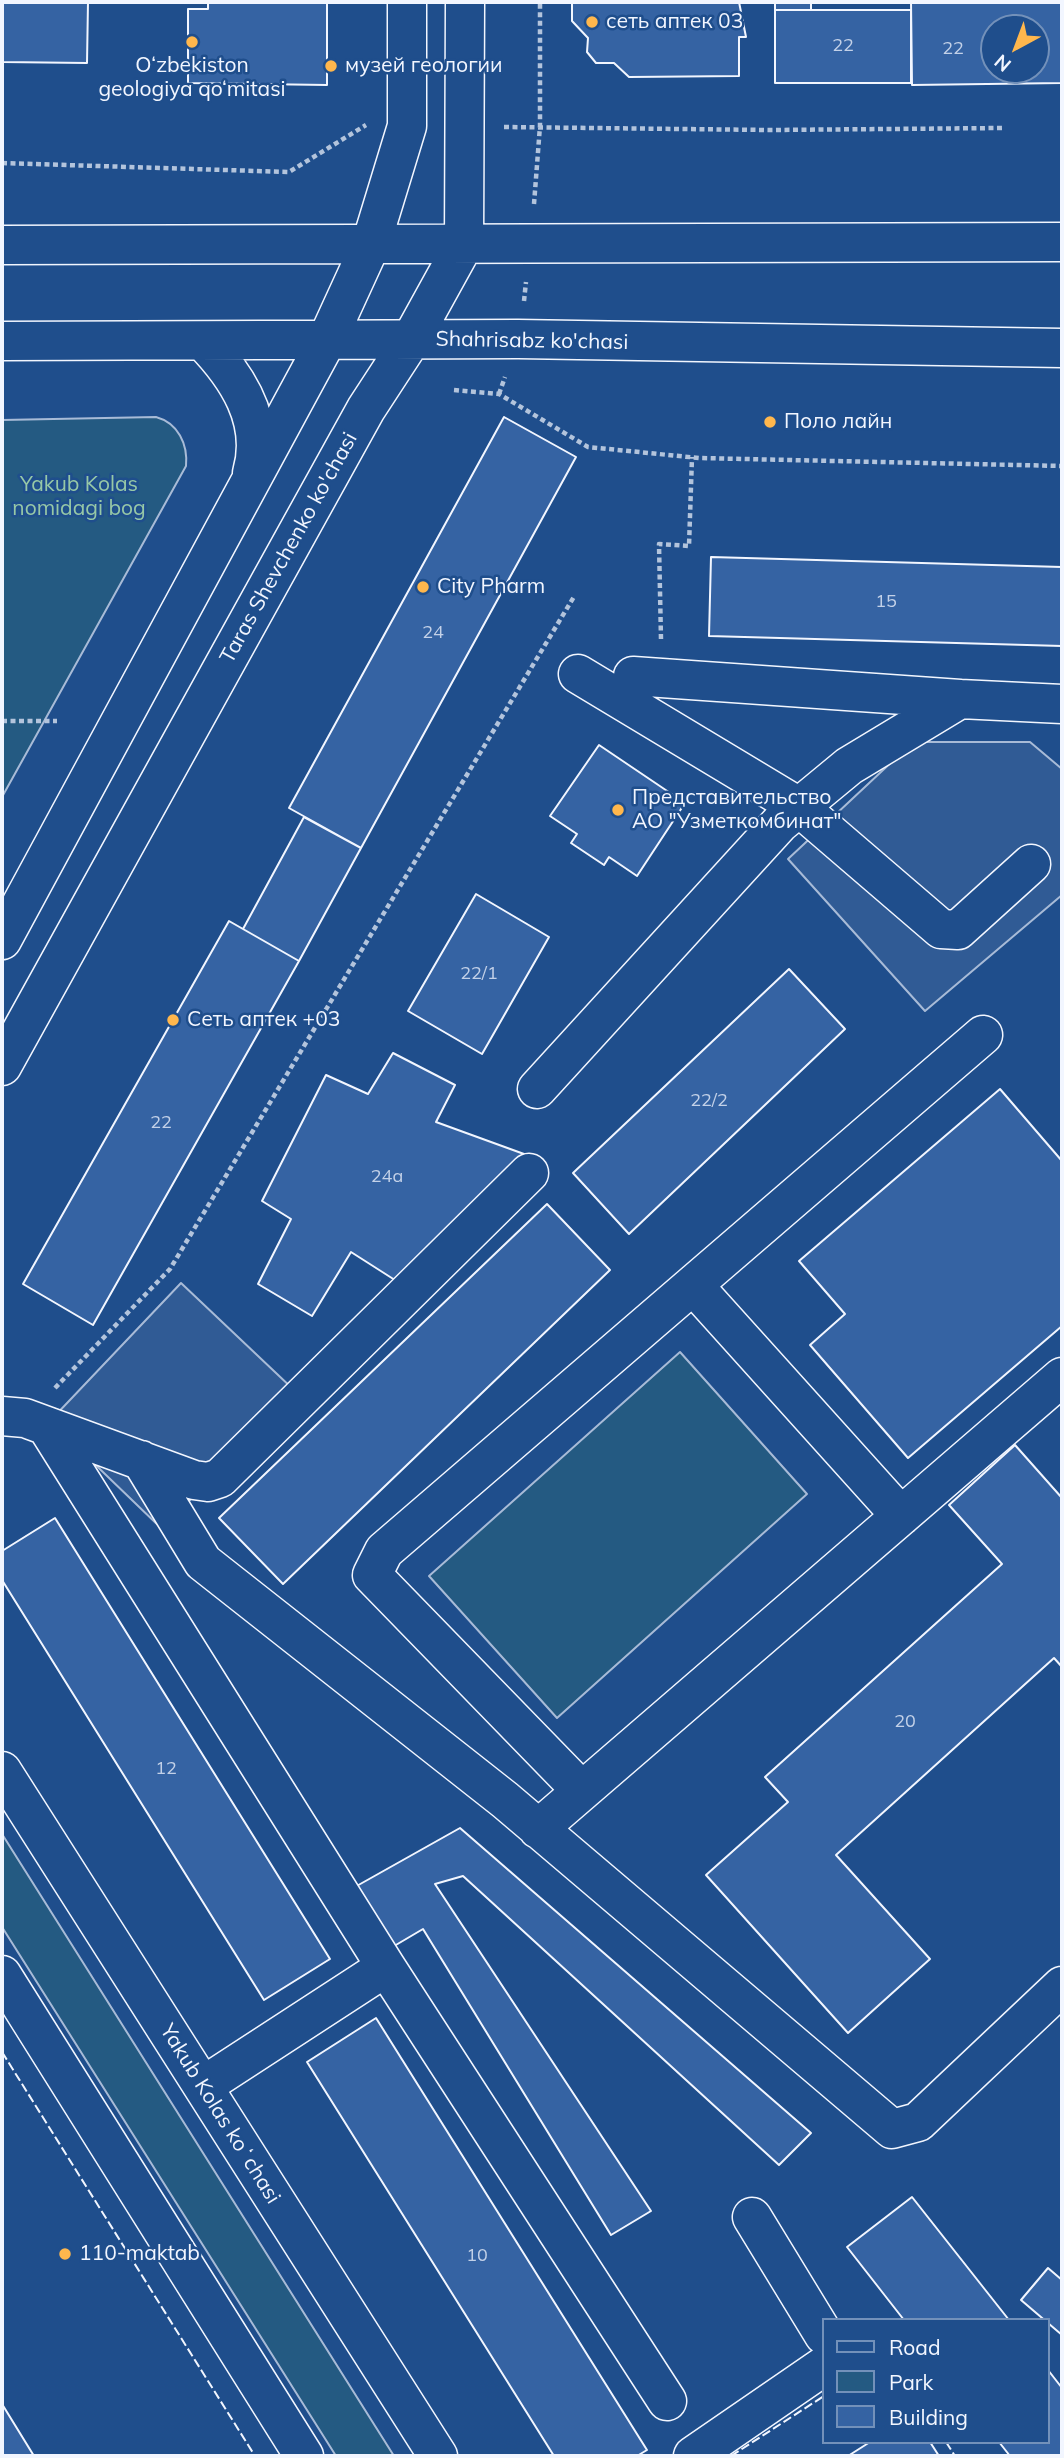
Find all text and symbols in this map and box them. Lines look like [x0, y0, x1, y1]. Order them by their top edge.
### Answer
place label: сеть аптек 03 [606, 9, 743, 35]
marker: сеть аптек 03 [584, 14, 600, 30]
north arrow [980, 14, 1050, 84]
marker: O‘zbekiston geologiya qo‘mitasi [184, 34, 200, 50]
house number: 22 [832, 35, 854, 57]
house number: 22 [942, 38, 964, 60]
text: N [989, 50, 1016, 77]
place label: O‘zbekiston geologiya qo‘mitasi [98, 53, 286, 103]
place label: музей геологии [345, 53, 503, 79]
marker: музей геологии [323, 58, 339, 74]
street label: Shahrisabz ko'chasi [435, 327, 629, 355]
place label: Поло лайн [784, 409, 892, 435]
marker: Поло лайн [762, 414, 778, 430]
street label: Taras Shevchenko ko'chasi [215, 428, 363, 668]
park label: Yakub Kolas nomidagi bog [12, 472, 146, 522]
place label: City Pharm [437, 574, 545, 600]
marker: City Pharm [415, 579, 431, 595]
house number: 15 [875, 591, 897, 613]
house number: 24 [422, 622, 444, 644]
place label: Представительство АО "Узметкомбинат" [632, 785, 841, 835]
marker: Представительство АО "Узметкомбинат" [610, 802, 626, 818]
house number: 22/1 [460, 963, 498, 985]
place label: Сеть аптек +03 [187, 1007, 340, 1033]
marker: Сеть аптек +03 [165, 1012, 181, 1028]
house number: 22/2 [690, 1090, 728, 1112]
house number: 22 [150, 1112, 172, 1134]
house number: 24a [371, 1166, 403, 1188]
house number: 20 [894, 1711, 916, 1733]
house number: 12 [155, 1758, 177, 1780]
street label: Yakub Kolas koʻchasi [154, 2020, 286, 2208]
place label: 110-maktab [79, 2241, 200, 2267]
house number: 10 [466, 2245, 488, 2267]
marker: 110-maktab [57, 2246, 73, 2262]
legend [822, 2318, 1050, 2444]
text: Road [889, 2334, 940, 2360]
text: Park [889, 2369, 933, 2395]
text: Building [889, 2404, 968, 2430]

